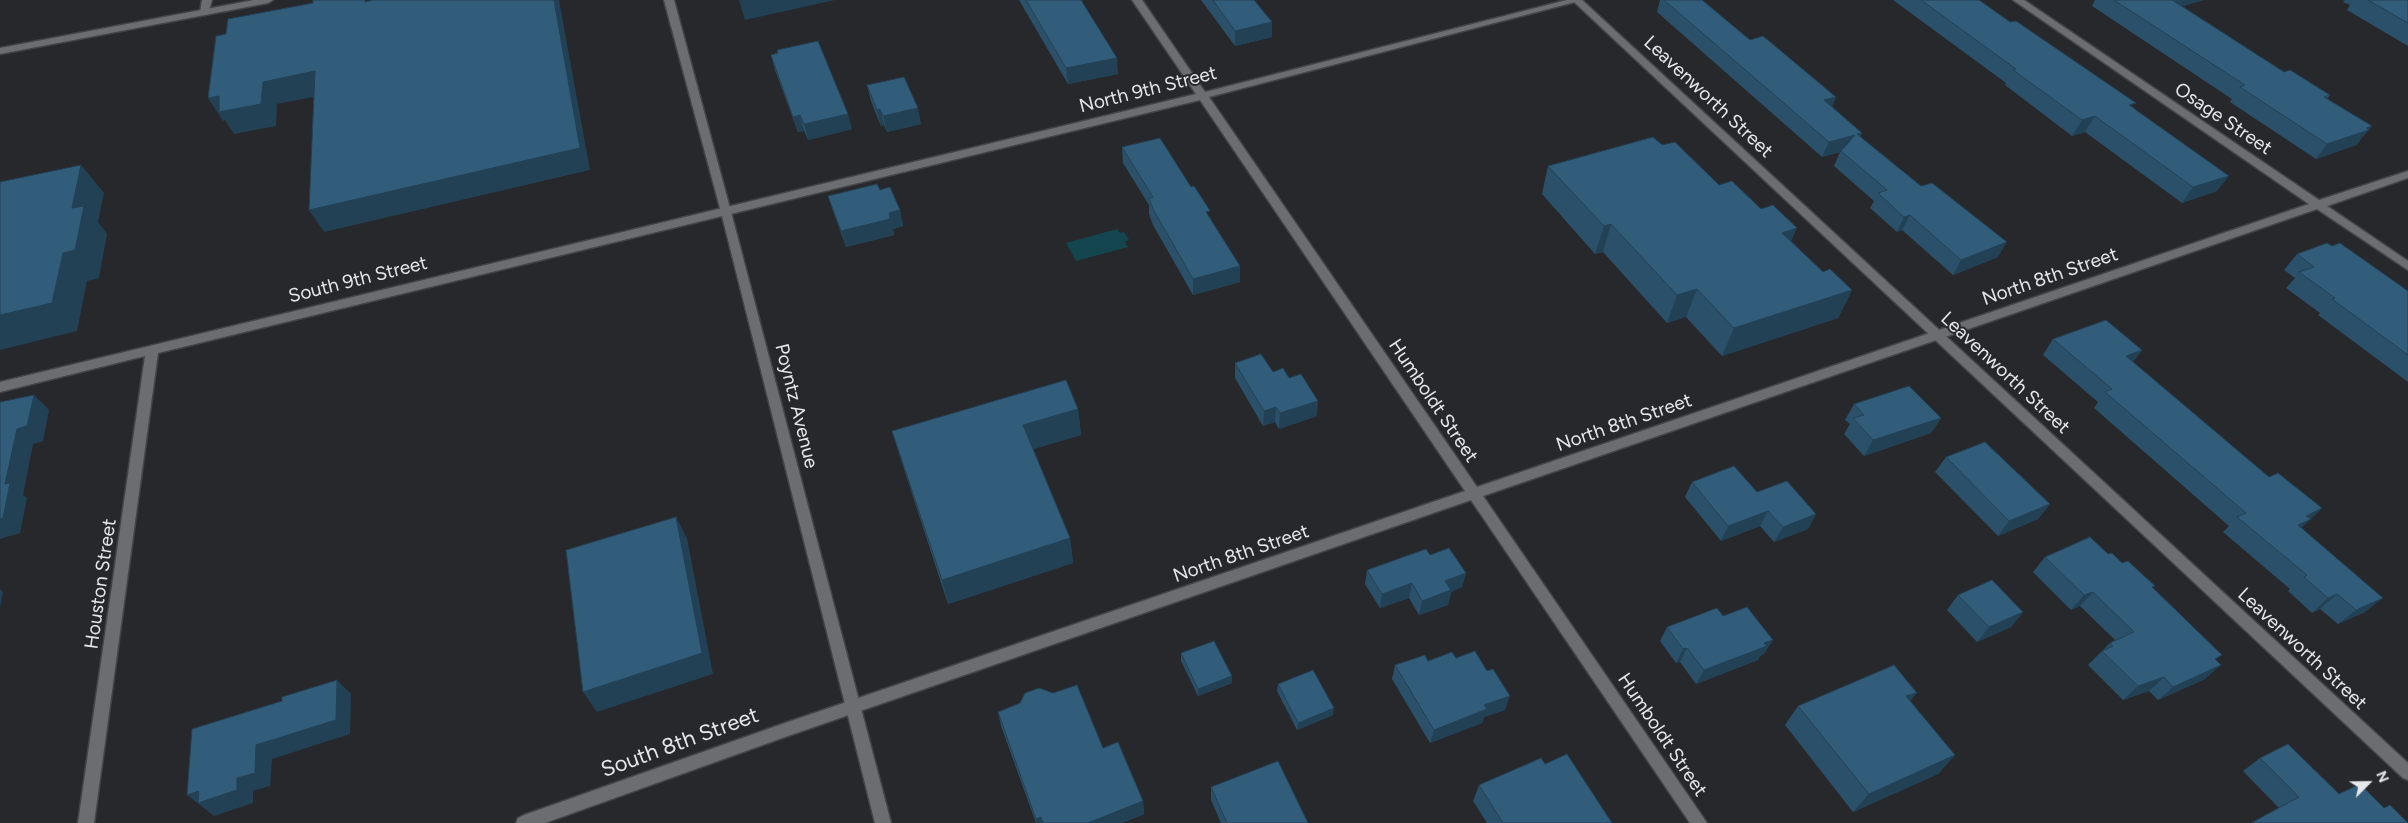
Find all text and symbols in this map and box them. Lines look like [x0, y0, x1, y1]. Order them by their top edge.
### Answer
street label: Leavenworth Street [1639, 31, 1777, 163]
street label: North 9th Street [1077, 62, 1219, 118]
street label: Osage Street [2170, 78, 2276, 160]
street label: North 8th Street [1979, 243, 2121, 311]
street label: South 9th Street [286, 252, 430, 308]
street label: Leavenworth Street [1936, 307, 2074, 439]
street label: Humboldt Street [1383, 335, 1483, 467]
street label: Poyntz Avenue [770, 341, 822, 471]
street label: North 8th Street [1553, 389, 1695, 457]
street label: Houston Street [81, 517, 121, 651]
street label: North 8th Street [1170, 520, 1312, 588]
street label: Leavenworth Street [2233, 583, 2371, 715]
street label: Humboldt Street [1612, 669, 1712, 801]
street label: South 8th Street [598, 702, 762, 784]
north arrow [2343, 758, 2393, 808]
text: N [2372, 769, 2392, 785]

